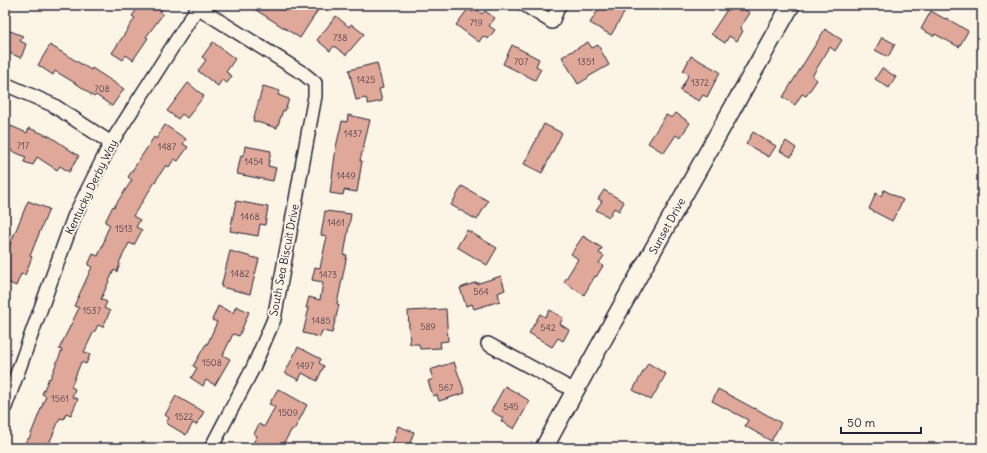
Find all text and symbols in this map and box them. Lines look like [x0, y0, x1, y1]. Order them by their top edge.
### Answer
house number: 719 [469, 17, 483, 28]
house number: 738 [333, 32, 347, 43]
house number: 707 [514, 56, 529, 67]
house number: 1351 [577, 56, 595, 67]
house number: 1425 [357, 74, 375, 85]
house number: 1372 [691, 77, 709, 88]
house number: 708 [94, 83, 110, 94]
house number: 1437 [344, 128, 363, 139]
street label: Kentucky Derby Way [62, 137, 120, 237]
house number: 717 [17, 140, 30, 151]
house number: 1487 [158, 141, 177, 152]
house number: 1454 [244, 156, 264, 167]
house number: 1449 [336, 170, 356, 181]
street label: Sunset Drive [646, 195, 688, 257]
street label: South Sea Biscuit Drive [266, 203, 302, 317]
house number: 1468 [240, 211, 260, 222]
house number: 1461 [327, 217, 345, 228]
house number: 1513 [115, 223, 133, 234]
house number: 1482 [231, 268, 250, 279]
house number: 1473 [319, 269, 337, 280]
house number: 564 [473, 286, 489, 297]
house number: 1537 [83, 305, 102, 316]
house number: 1485 [311, 315, 331, 326]
house number: 589 [420, 321, 436, 332]
house number: 542 [540, 322, 556, 333]
house number: 1508 [202, 357, 222, 368]
house number: 1497 [296, 360, 315, 371]
house number: 567 [439, 382, 454, 393]
house number: 1561 [51, 393, 69, 404]
house number: 545 [503, 401, 519, 412]
house number: 1509 [278, 407, 298, 418]
scale bar [841, 409, 921, 435]
house number: 1522 [175, 411, 193, 422]
text: 50 m [847, 415, 876, 430]

